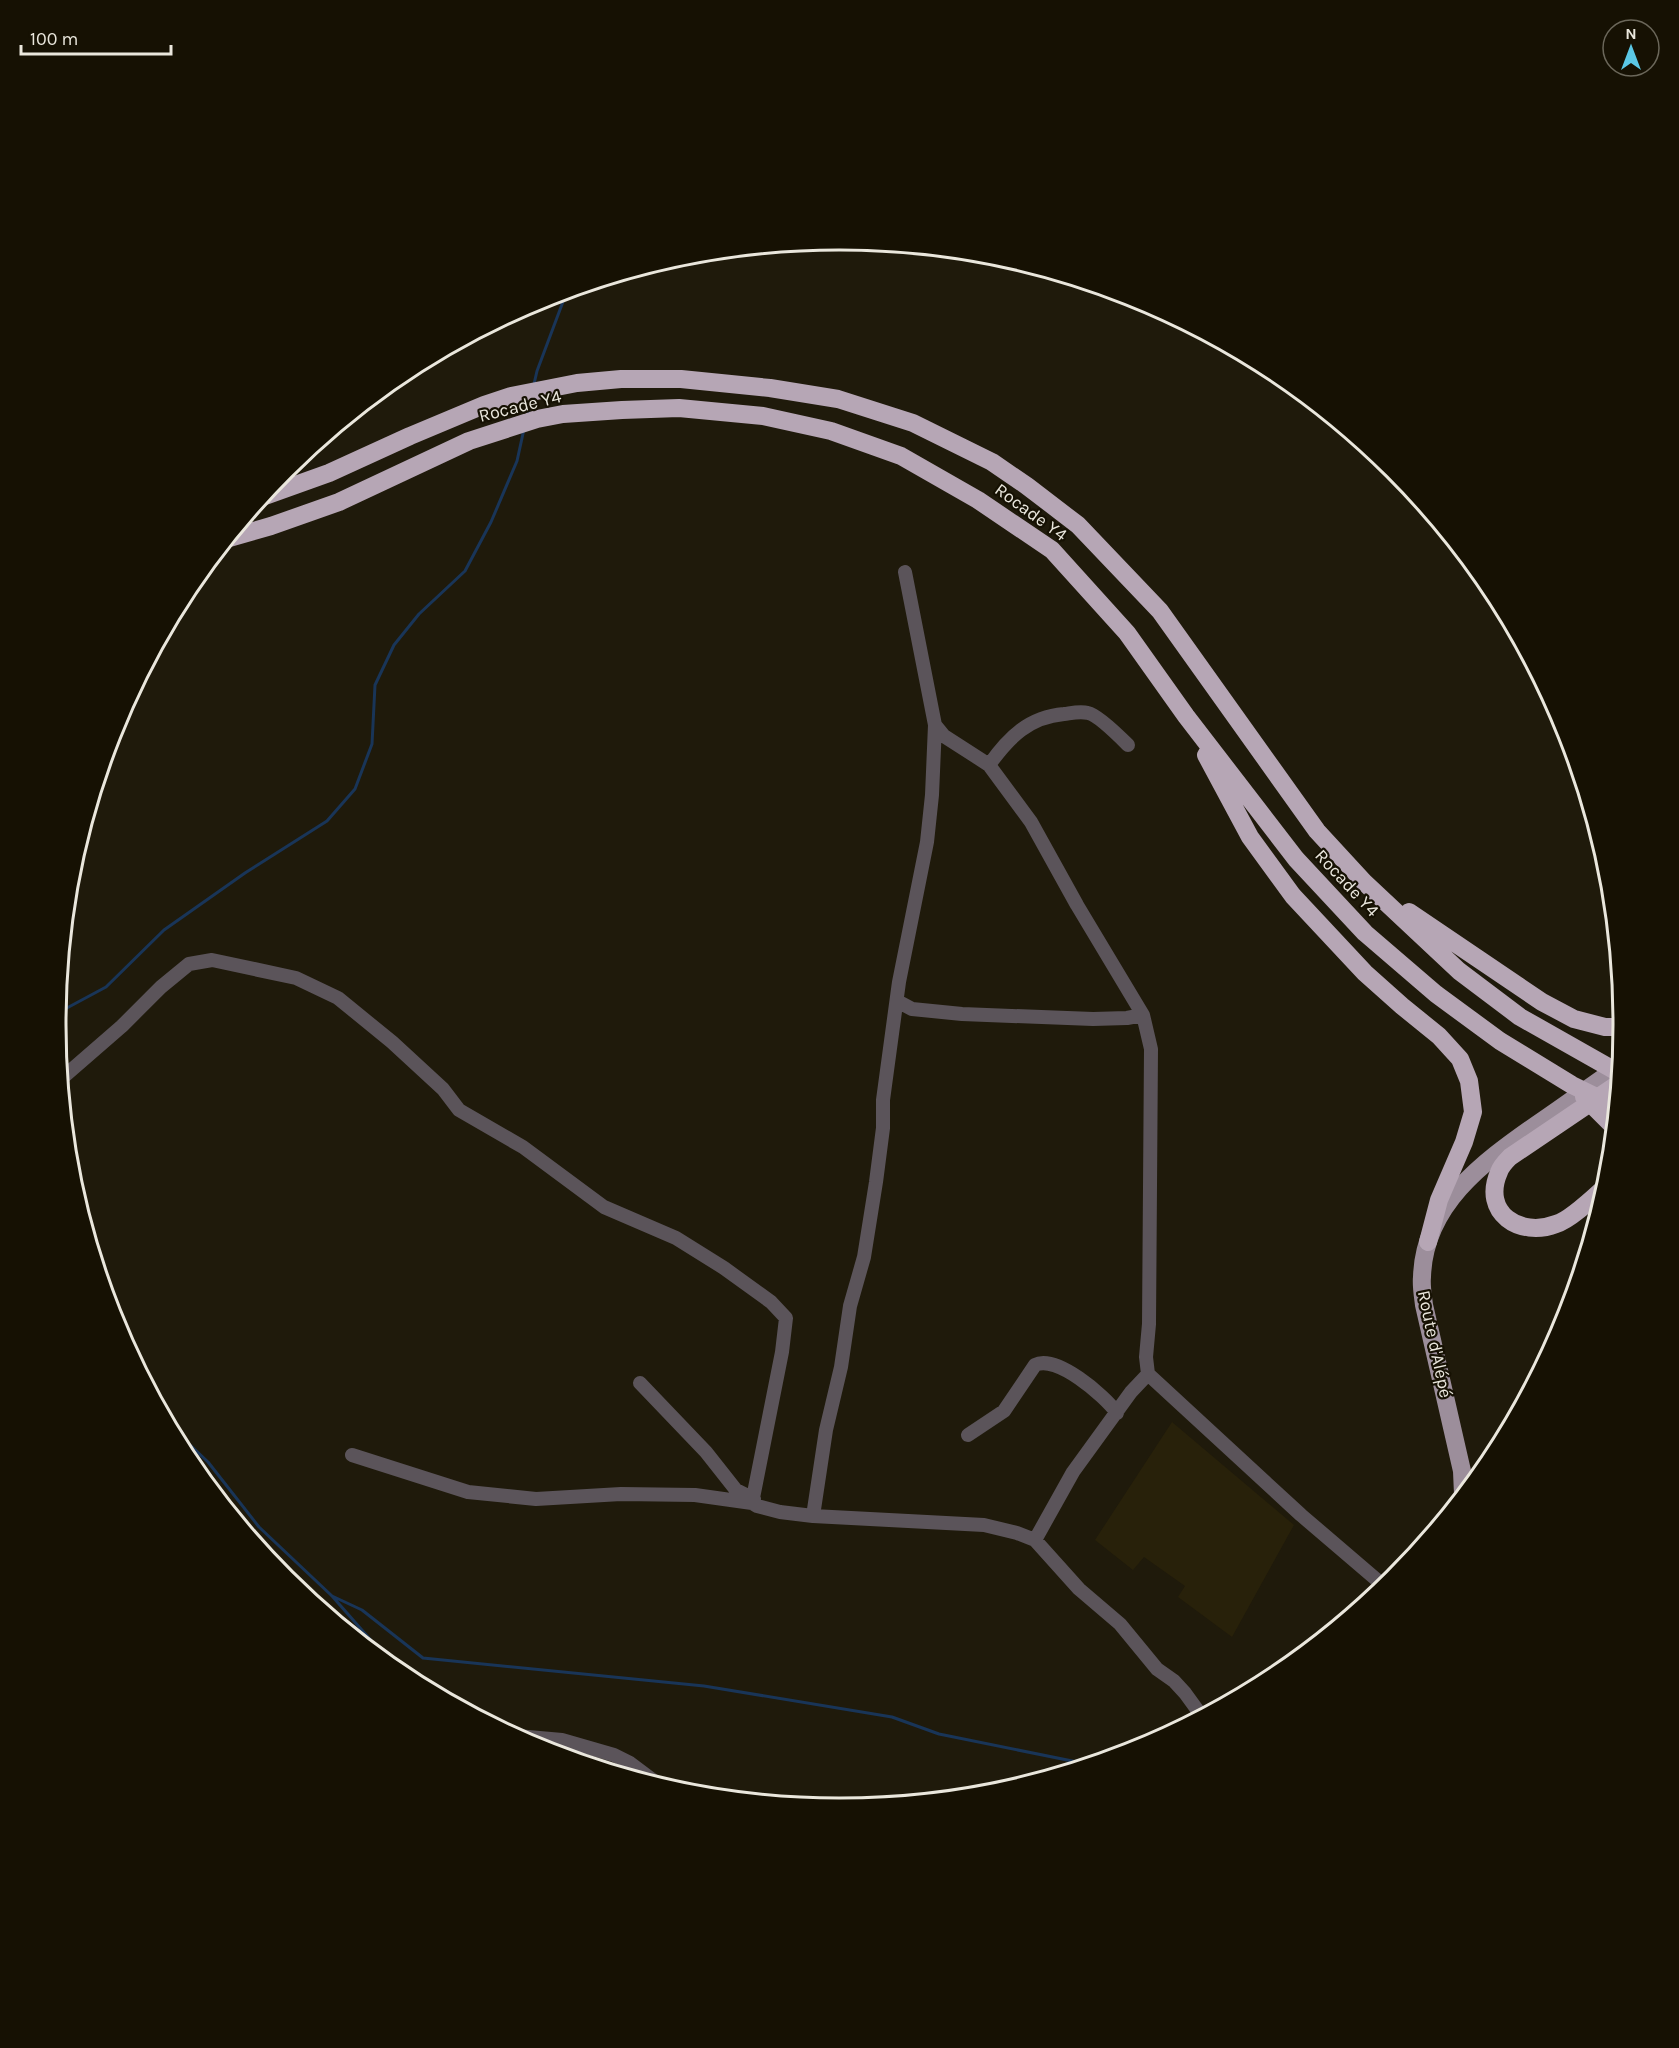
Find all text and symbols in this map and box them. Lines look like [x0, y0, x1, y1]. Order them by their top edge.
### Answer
scale bar [21, 18, 171, 56]
north arrow [1601, 18, 1661, 78]
text: N [1625, 24, 1637, 43]
text: 100 m [30, 28, 78, 50]
street label: Rocade Y4 [477, 385, 563, 427]
street label: Rocade Y4 [990, 478, 1072, 546]
street label: Rocade Y4 [1310, 845, 1384, 921]
street label: Route d'Alépé [1413, 1288, 1457, 1400]

